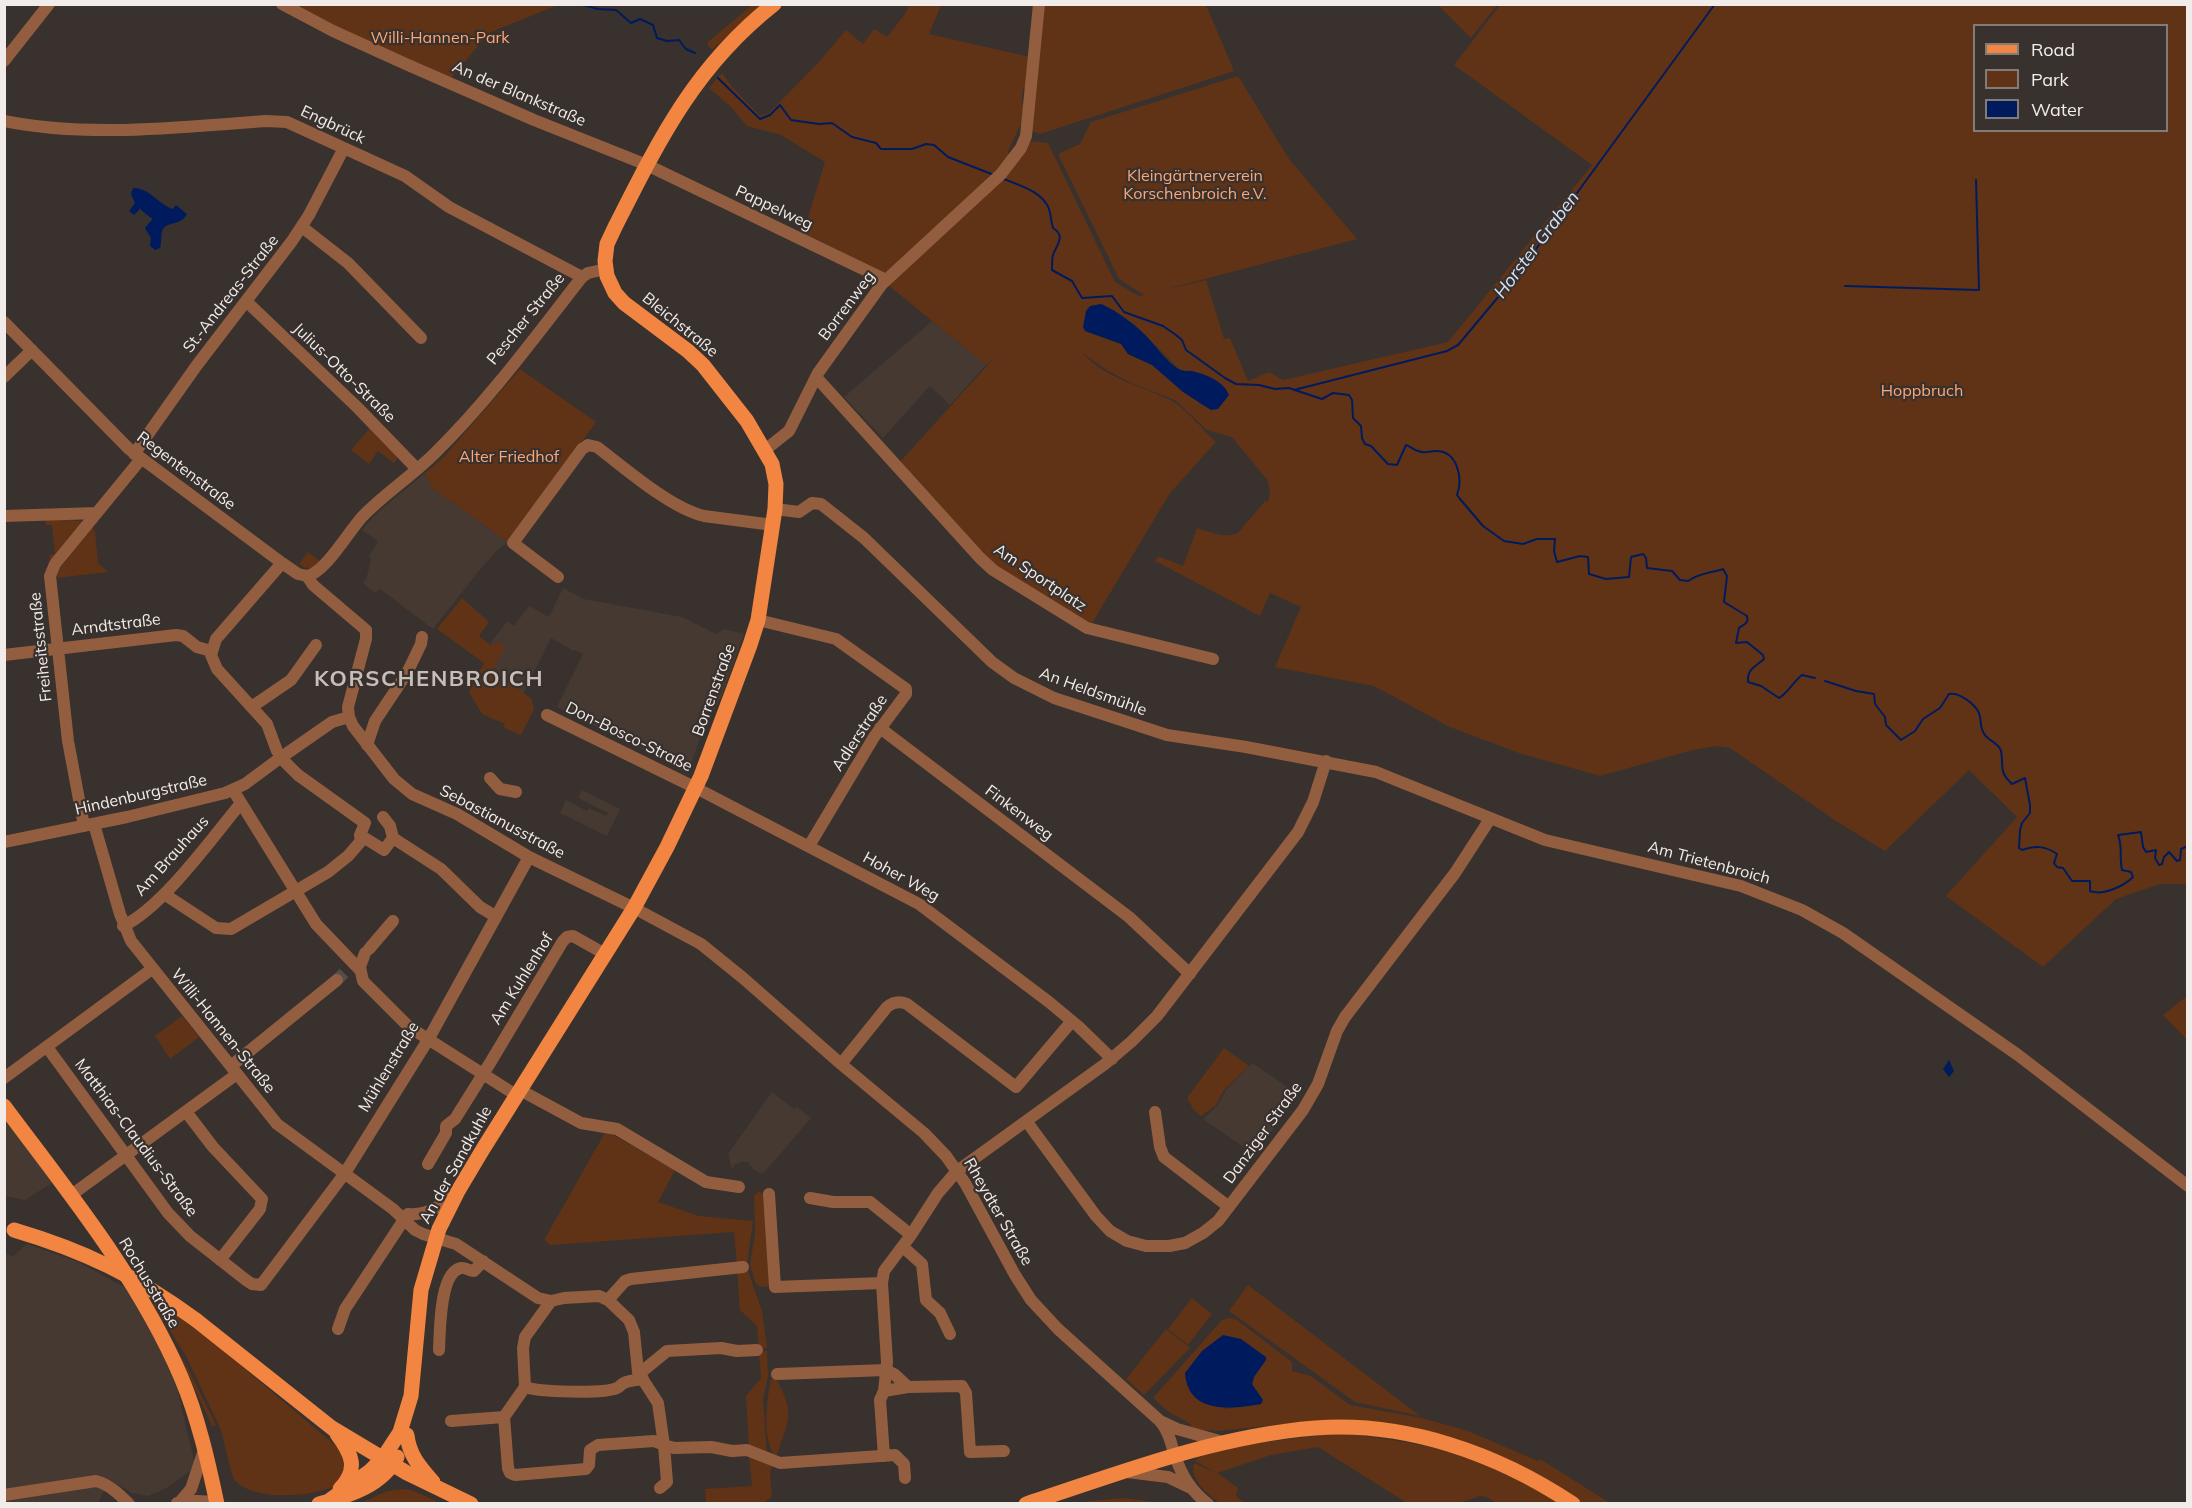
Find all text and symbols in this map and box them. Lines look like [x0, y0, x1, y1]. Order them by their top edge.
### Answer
legend [1973, 24, 2168, 132]
park label: Willi-Hannen-Park [370, 28, 510, 48]
text: Road [2031, 38, 2075, 61]
street label: An der Blankstraße [449, 57, 589, 131]
text: Park [2031, 68, 2069, 91]
text: Water [2031, 98, 2083, 121]
street label: Engbrück [298, 102, 368, 148]
park label: Kleingärtnerverein Korschenbroich e.V. [1123, 166, 1267, 204]
street label: Pappelweg [732, 182, 816, 234]
water label: Horster Graben [1490, 187, 1584, 303]
street label: St.-Andreas-Straße [179, 231, 283, 357]
street label: Borrenweg [815, 268, 879, 344]
street label: Pescher Straße [483, 269, 569, 369]
street label: Bleichstraße [638, 289, 722, 361]
street label: Julius-Otto-Straße [289, 319, 399, 427]
park label: Hoppbruch [1881, 381, 1963, 401]
street label: Regentenstraße [133, 428, 239, 514]
park label: Alter Friedhof [459, 447, 559, 467]
street label: Am Sportplatz [990, 540, 1090, 616]
street label: Freiheitsstraße [26, 591, 56, 703]
street label: Arndtstraße [70, 610, 162, 640]
street label: Borrenstraße [688, 641, 740, 739]
street label: An Heldsmühle [1037, 664, 1149, 720]
district label: KORSCHENBROICH [314, 666, 544, 692]
street label: Adlerstraße [828, 691, 892, 775]
street label: Don-Bosco-Straße [562, 698, 696, 776]
street label: Hindenburgstraße [73, 770, 209, 820]
street label: Sebastianusstraße [436, 781, 568, 863]
street label: Finkenweg [981, 781, 1057, 845]
street label: Am Brauhaus [131, 812, 213, 900]
street label: Am Trietenbroich [1646, 837, 1772, 889]
street label: Hoher Weg [859, 848, 943, 906]
street label: Am Kuhlenhof [486, 930, 558, 1028]
street label: Willi-Hannen-Straße [167, 965, 279, 1097]
street label: Mühlenstraße [355, 1018, 423, 1116]
street label: Matthias-Claudius-Straße [70, 1055, 202, 1221]
street label: Danziger Straße [1220, 1078, 1306, 1188]
street label: An der Sandkuhle [416, 1103, 496, 1227]
street label: Rheydter Straße [959, 1155, 1037, 1269]
street label: Rochusstraße [114, 1234, 184, 1332]

